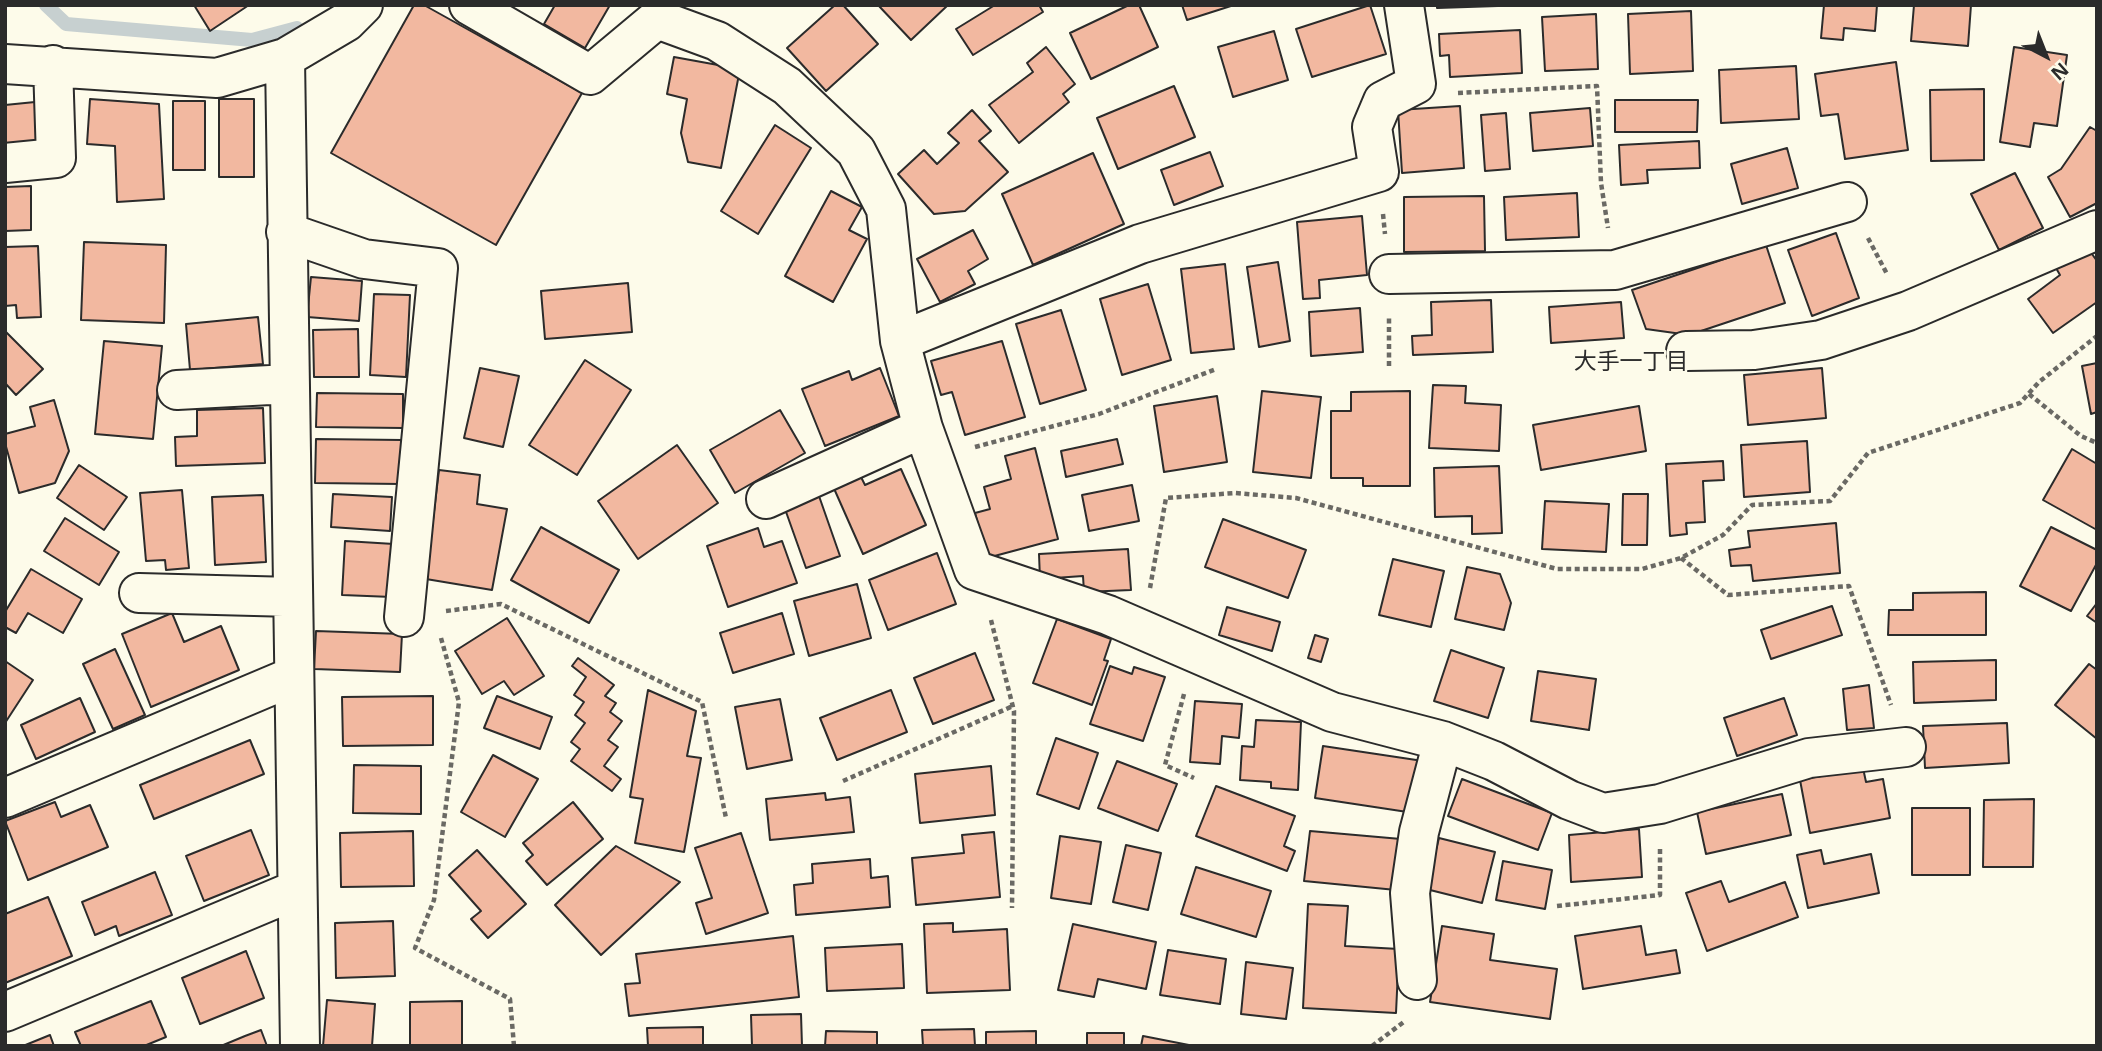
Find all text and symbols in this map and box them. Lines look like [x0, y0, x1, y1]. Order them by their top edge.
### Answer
north arrow [2011, 21, 2081, 91]
text: N [2046, 57, 2074, 86]
district label: 大手一丁目 [1574, 348, 1688, 376]

